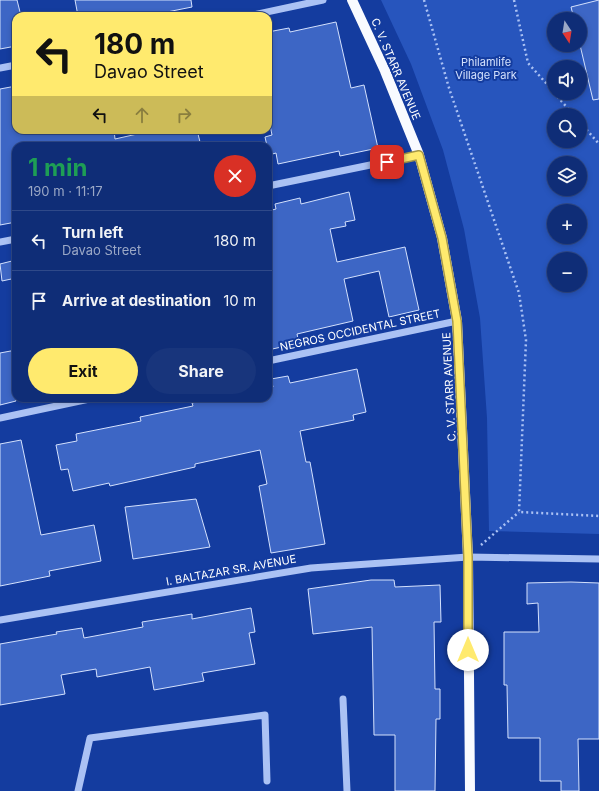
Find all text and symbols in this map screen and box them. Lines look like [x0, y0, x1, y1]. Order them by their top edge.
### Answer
north arrow [547, 12, 587, 52]
map controls [547, 12, 587, 292]
street label: C. V. STARR AVENUE [368, 16, 424, 122]
text: 180 m [94, 27, 175, 61]
icon: left [28, 28, 80, 80]
park label: Philamlife Village Park [455, 55, 517, 82]
button: sound [547, 60, 587, 100]
text: Davao Street [94, 61, 204, 82]
icon: left [89, 104, 111, 126]
icon: ahead [131, 104, 153, 126]
icon: right [173, 104, 195, 126]
button: search [547, 108, 587, 148]
pin [370, 145, 404, 179]
icon: arrive [376, 151, 398, 173]
text: 1 min [28, 153, 87, 182]
button: close [214, 155, 256, 197]
button: layers [547, 156, 587, 196]
text: 190 m · 11:17 [28, 183, 103, 199]
button: + [547, 204, 587, 244]
text: Turn left [62, 223, 123, 242]
icon: left [28, 230, 50, 252]
text: 180 m [214, 231, 256, 250]
text: Davao Street [62, 242, 141, 258]
button: − [547, 252, 587, 292]
icon: arrive [28, 290, 50, 312]
text: Arrive at destination [62, 291, 211, 310]
text: 10 m [223, 291, 256, 310]
street label: NEGROS OCCIDENTAL STREET [279, 306, 441, 354]
street label: C. V. STARR AVENUE [439, 332, 459, 442]
button: Exit [28, 348, 138, 394]
button: Share [146, 348, 256, 394]
street label: I. BALTAZAR SR. AVENUE [165, 552, 297, 588]
position arrow [447, 629, 489, 671]

